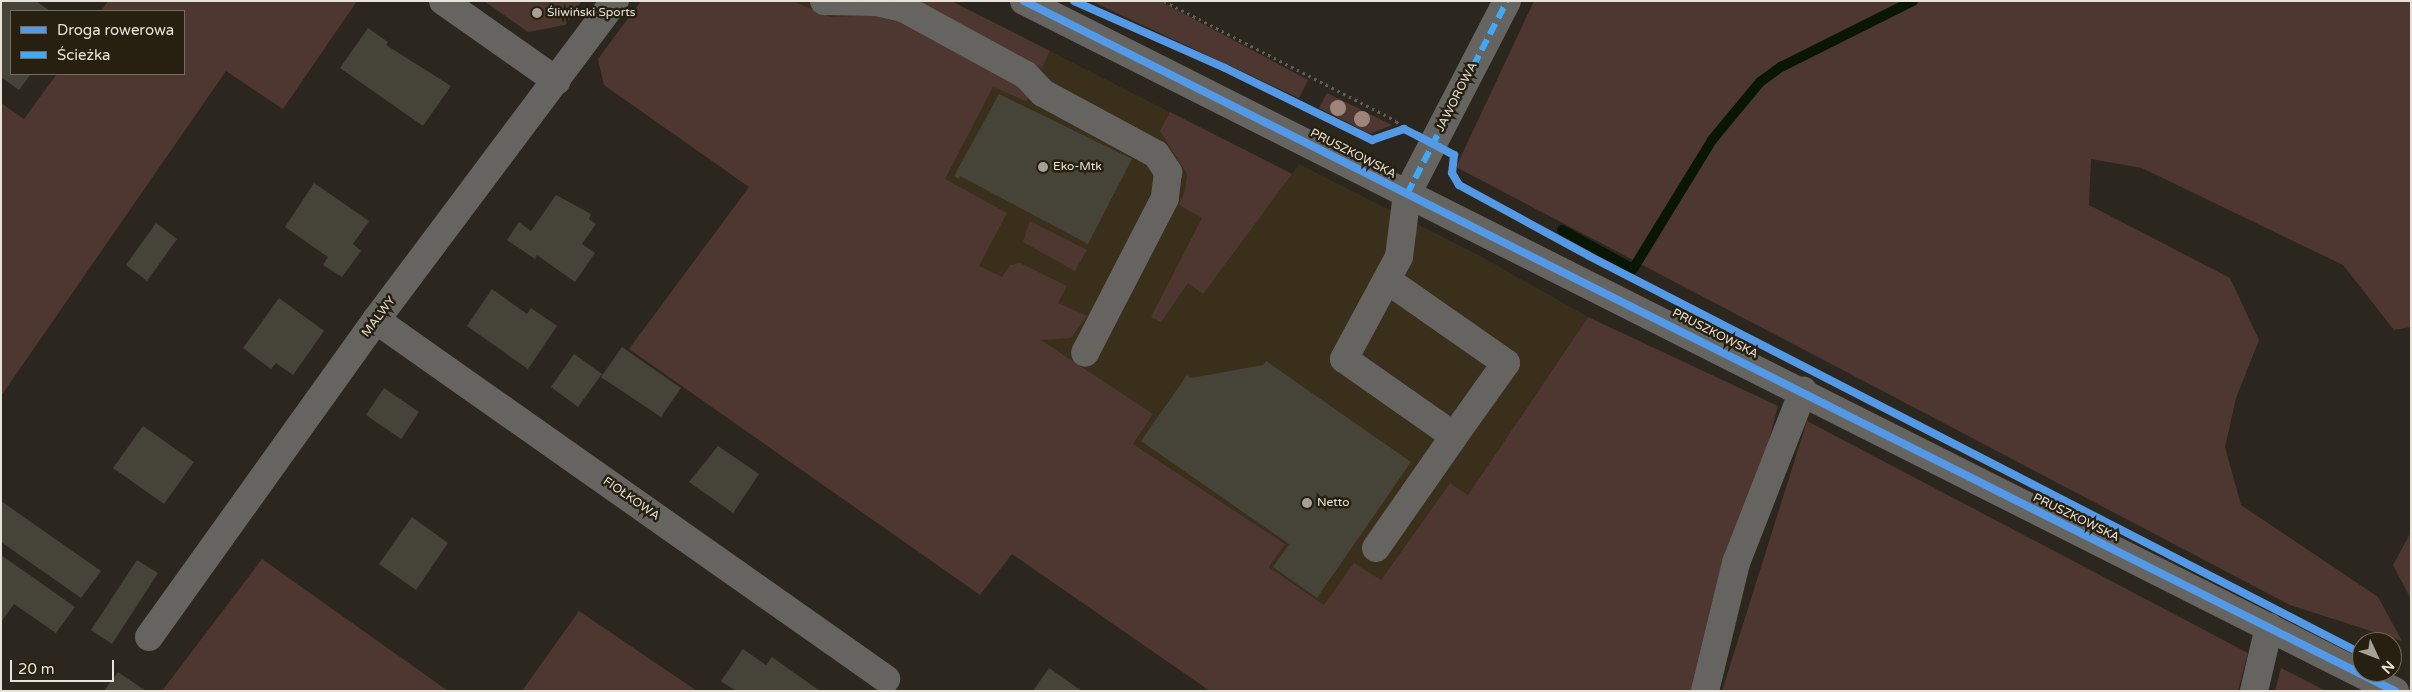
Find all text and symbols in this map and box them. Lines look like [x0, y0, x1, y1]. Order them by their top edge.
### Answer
place label: Śliwiński Sports [547, 6, 636, 20]
marker: Śliwiński Sports [531, 7, 543, 19]
legend [10, 10, 185, 75]
text: Droga rowerowa [57, 21, 174, 39]
text: Ścieżka [57, 46, 110, 64]
street label: JAWOROWA [1433, 60, 1481, 134]
street label: PRUSZKOWSKA [1308, 126, 1398, 182]
place label: Eko-Mtk [1053, 160, 1102, 174]
marker: Eko-Mtk [1037, 161, 1049, 173]
street label: MALWY [359, 294, 399, 340]
street label: PRUSZKOWSKA [1670, 306, 1760, 362]
street label: FIOŁKOWA [600, 474, 662, 524]
street label: PRUSZKOWSKA [2030, 491, 2122, 545]
place label: Netto [1317, 496, 1350, 510]
marker: Netto [1301, 497, 1313, 509]
north arrow [2352, 632, 2402, 682]
scale bar [12, 650, 116, 682]
text: N [2378, 657, 2398, 677]
text: 20 m [18, 660, 55, 678]

